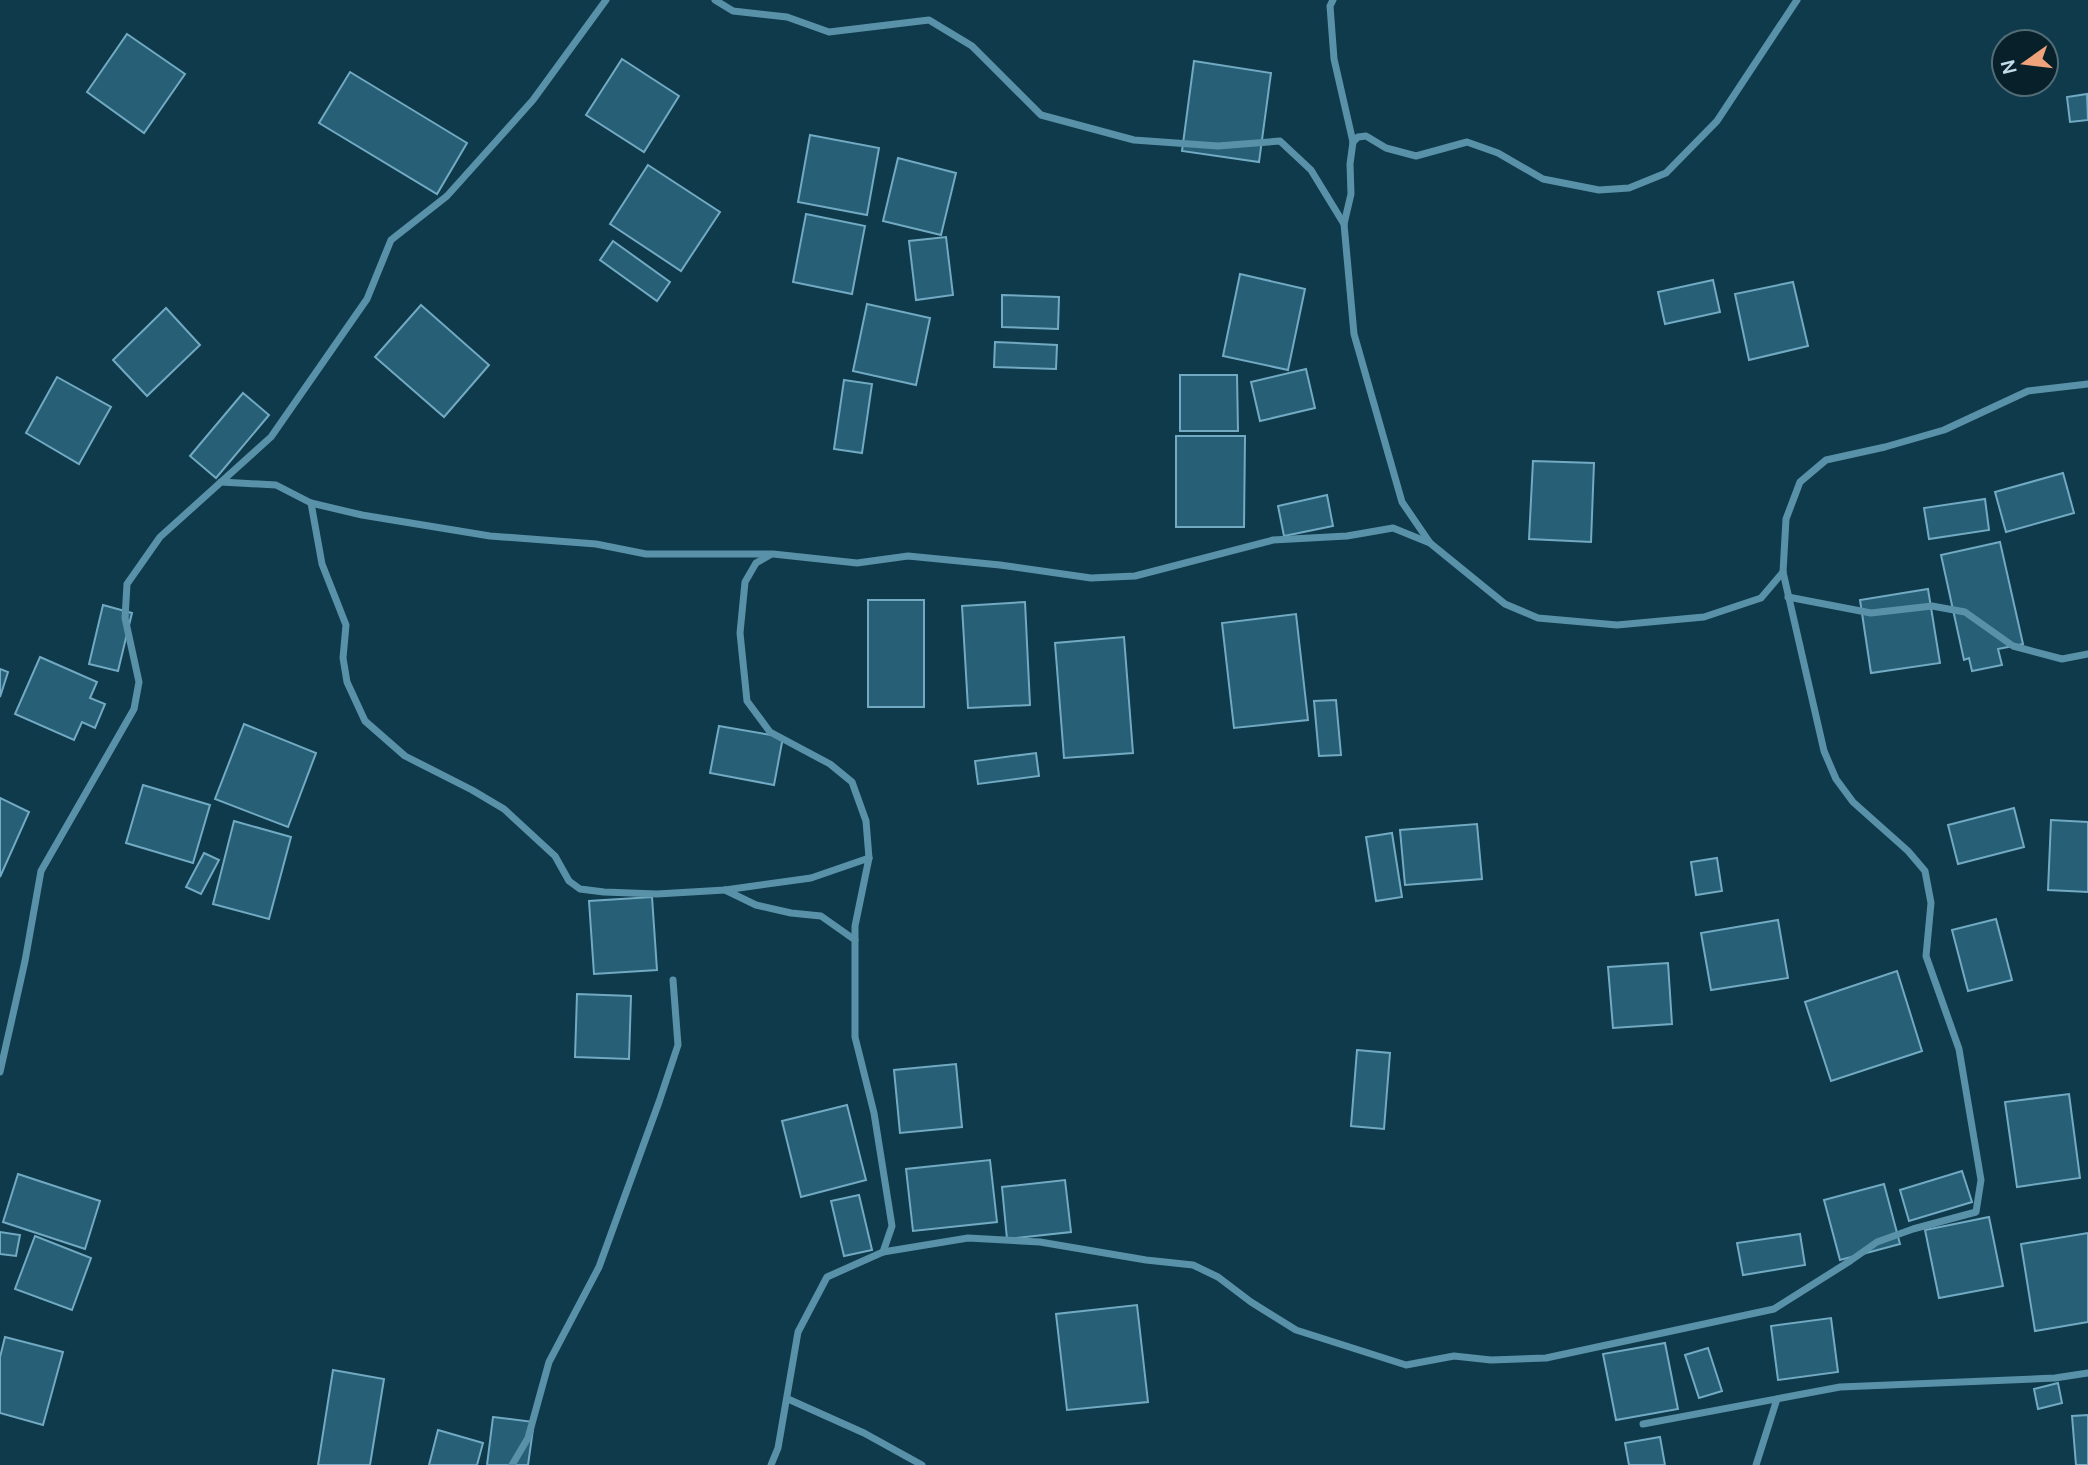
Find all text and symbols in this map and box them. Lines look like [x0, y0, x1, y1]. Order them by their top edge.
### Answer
north arrow [1990, 28, 2060, 98]
text: N [1994, 57, 2023, 77]

